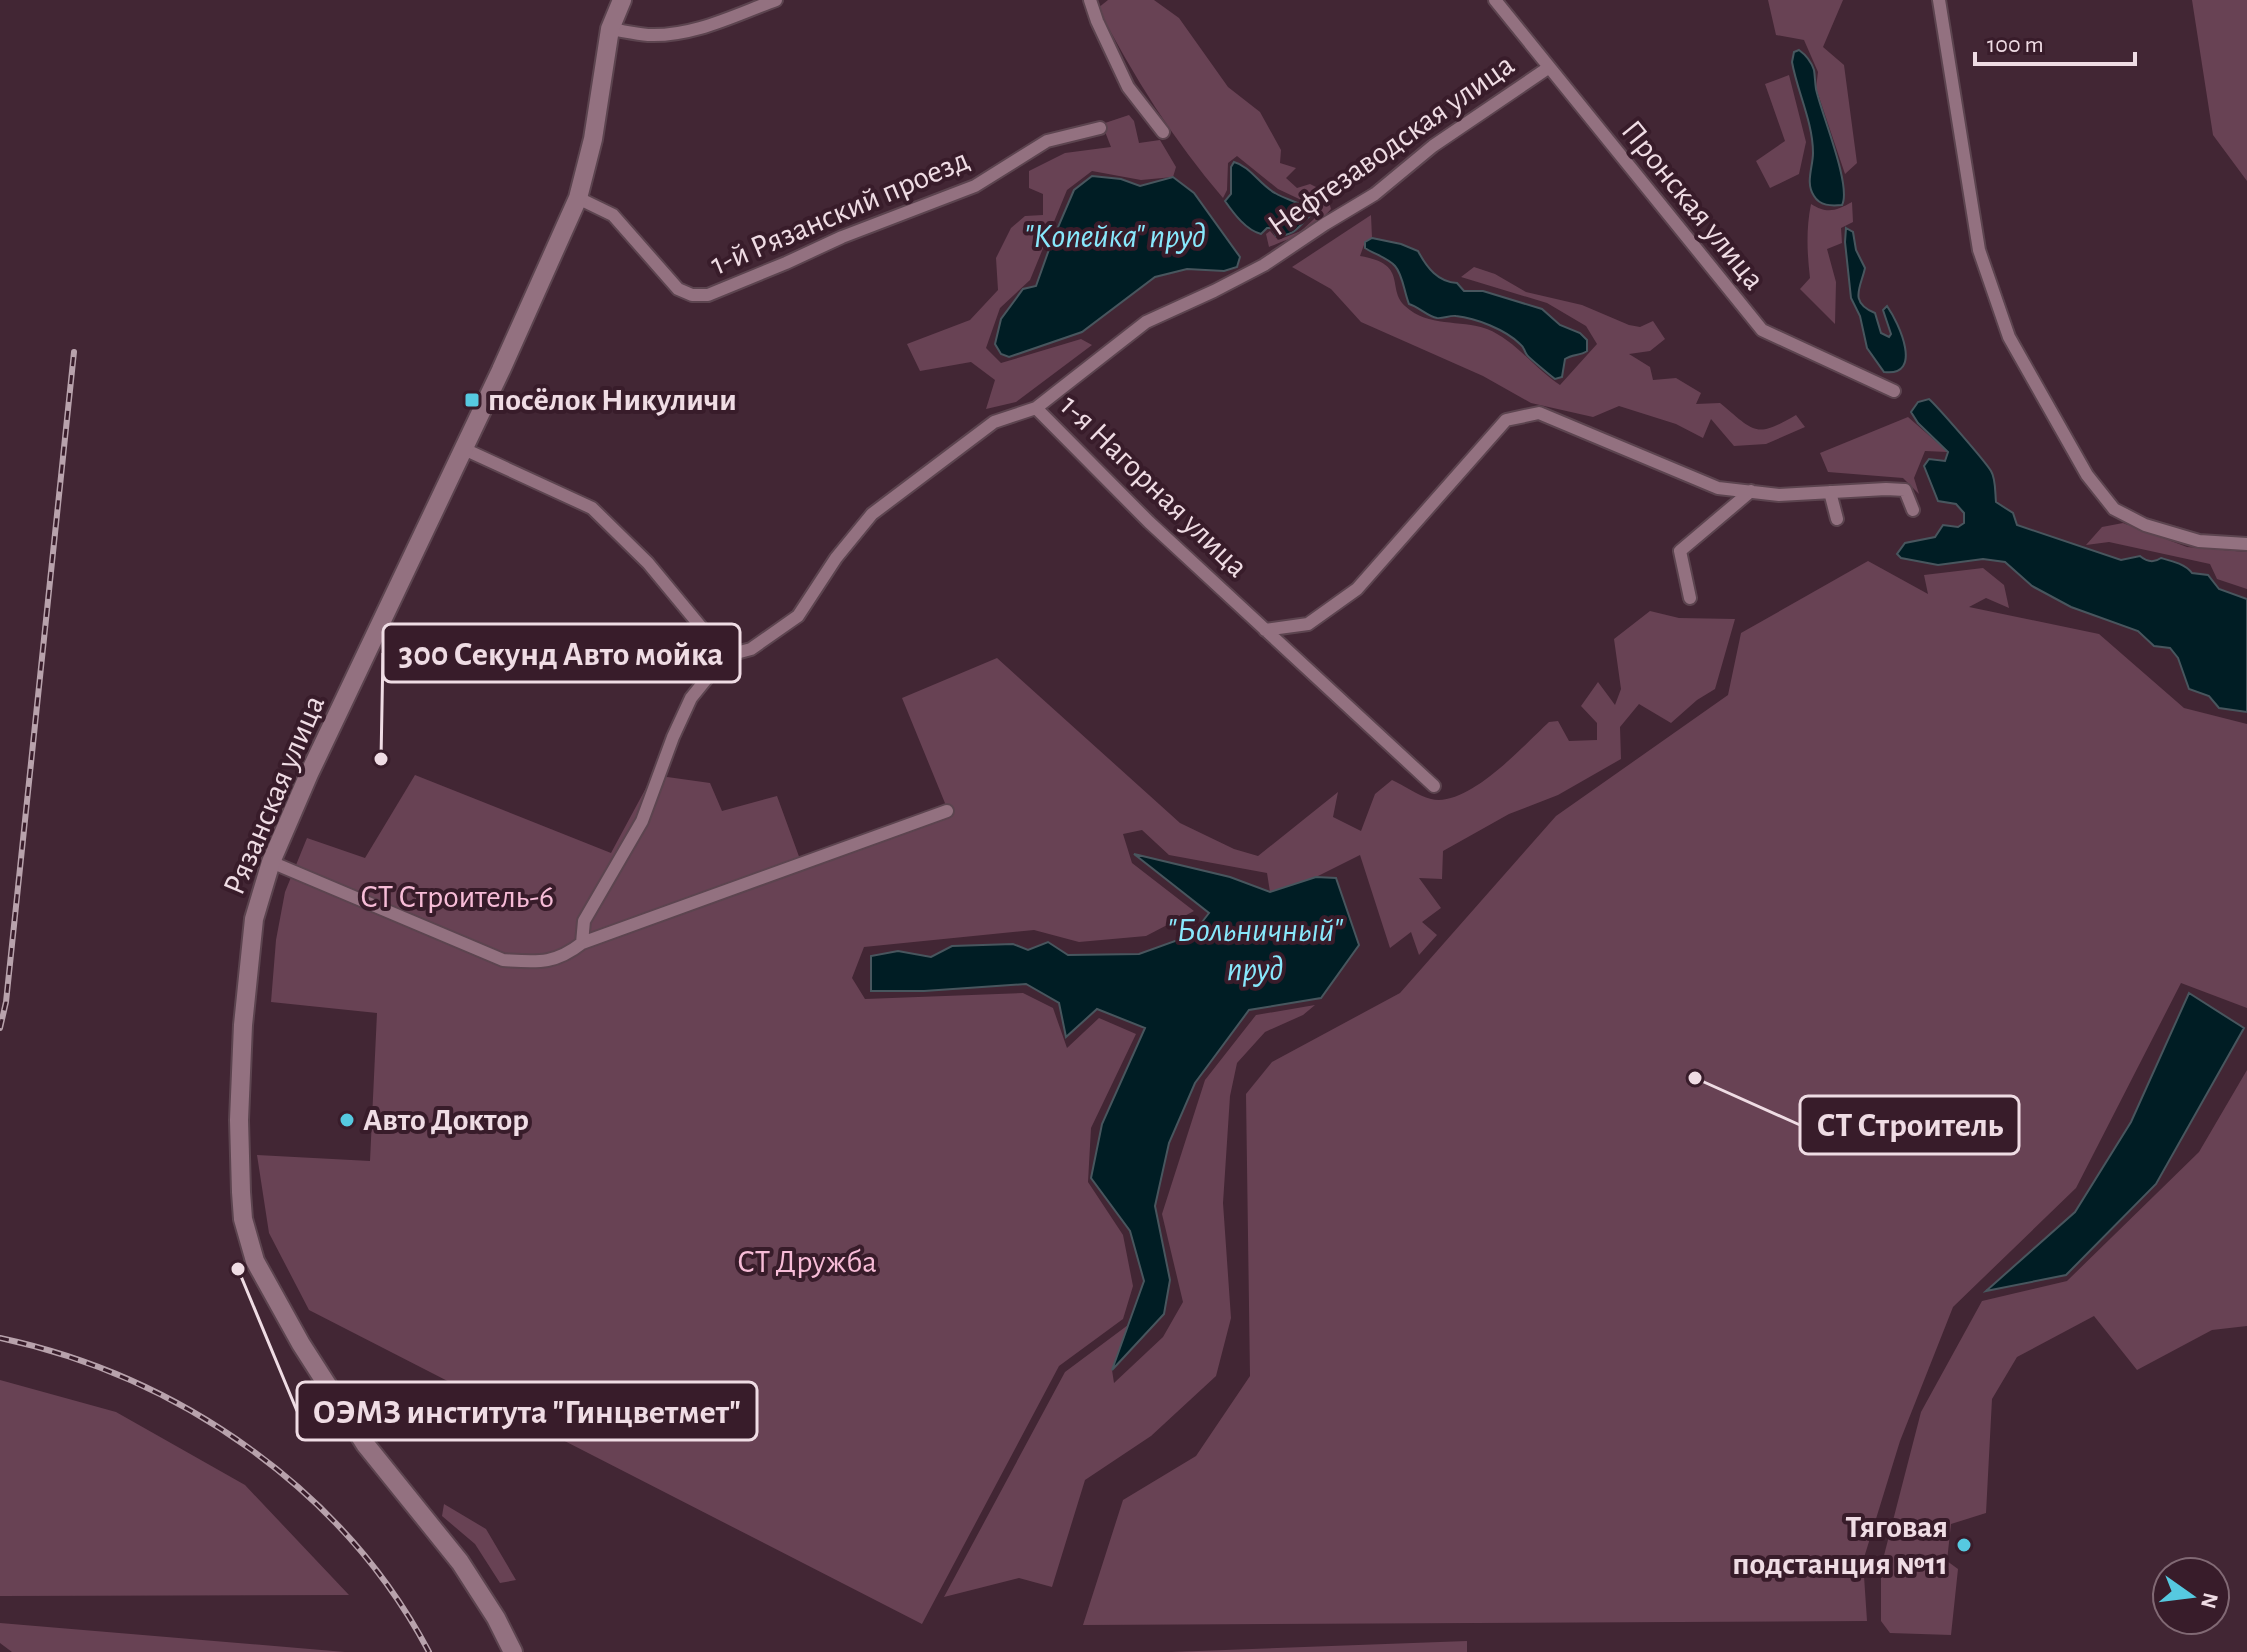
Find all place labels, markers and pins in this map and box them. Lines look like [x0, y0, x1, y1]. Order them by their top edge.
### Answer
place label: посёлок Никуличи [488, 384, 737, 416]
marker: посёлок Никуличи [463, 391, 481, 409]
callout: 300 Секунд Авто мойка [383, 624, 740, 682]
callout: СТ Строитель [1800, 1096, 2019, 1154]
place label: Авто Доктор [363, 1104, 529, 1136]
marker: Авто Доктор [338, 1111, 356, 1129]
callout: ОЭМЗ института "Гинцветмет" [297, 1382, 757, 1440]
place label: Тяговая подстанция №11 [1732, 1511, 1948, 1580]
marker: Тяговая подстанция №11 [1955, 1536, 1973, 1554]

